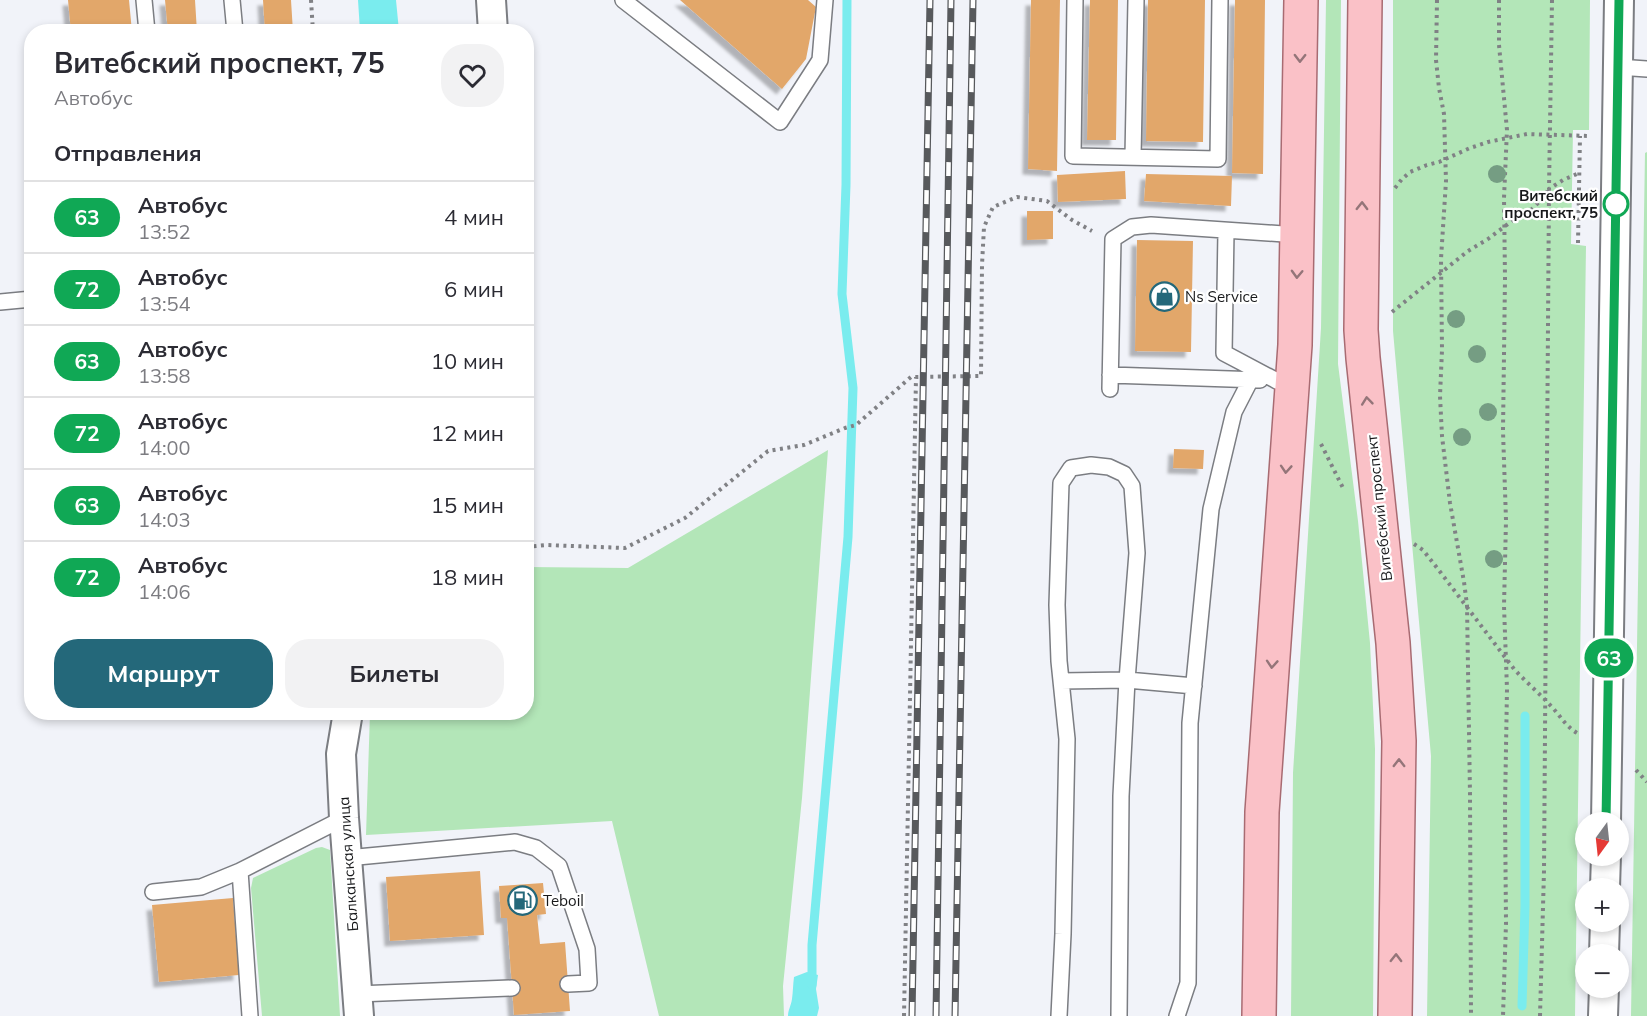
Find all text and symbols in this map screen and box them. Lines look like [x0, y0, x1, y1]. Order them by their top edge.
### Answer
button: heart [441, 44, 504, 107]
text: Витебский проспект, 75 [54, 45, 384, 80]
one-way arrow [1294, 54, 1306, 63]
text: Автобус [54, 85, 133, 110]
text: Отправления [54, 139, 202, 167]
place label: Витебский проспект, 75 [1504, 186, 1598, 222]
text: Автобус [138, 191, 228, 219]
marker: Витебский проспект, 75 [1603, 191, 1629, 217]
one-way arrow [1356, 202, 1368, 211]
text: 4 мин [444, 203, 504, 231]
text: 63 [74, 204, 100, 230]
text: 13:52 [138, 219, 191, 244]
text: Автобус [138, 263, 228, 291]
one-way arrow [1291, 270, 1303, 279]
text: 6 мин [444, 275, 504, 303]
text: 72 [74, 276, 100, 302]
shop icon: Ns Service [1148, 280, 1180, 312]
place label: Ns Service [1185, 287, 1258, 306]
text: 13:54 [138, 291, 191, 316]
text: Автобус [138, 335, 228, 363]
text: 10 мин [431, 347, 504, 375]
text: 63 [74, 348, 100, 374]
text: 13:58 [138, 363, 191, 388]
one-way arrow [1361, 397, 1374, 406]
text: Автобус [138, 407, 228, 435]
text: 12 мин [431, 419, 504, 447]
text: 72 [74, 420, 100, 446]
street label: Витебский проспект [1362, 434, 1396, 582]
text: 14:00 [138, 435, 191, 460]
one-way arrow [1280, 465, 1293, 474]
text: Автобус [138, 479, 228, 507]
text: 15 мин [431, 491, 504, 519]
text: 63 [74, 492, 100, 518]
text: 14:03 [138, 507, 191, 532]
text: Автобус [138, 551, 228, 579]
text: 18 мин [431, 563, 504, 591]
text: 72 [74, 564, 100, 590]
text: 14:06 [138, 579, 191, 604]
line badge: 63 [1582, 638, 1636, 678]
button: Маршрут [54, 639, 273, 708]
button: Билеты [285, 639, 504, 708]
text: 63 [1596, 645, 1622, 671]
one-way arrow [1266, 659, 1279, 668]
one-way arrow [1393, 758, 1405, 767]
street label: Балканская улица [334, 796, 362, 932]
north arrow [1575, 812, 1629, 866]
map controls [1575, 812, 1629, 998]
button: + [1575, 878, 1629, 932]
fuel station icon: Teboil [506, 884, 538, 916]
place label: Teboil [543, 891, 584, 910]
button: − [1575, 944, 1629, 998]
one-way arrow [1390, 953, 1403, 962]

